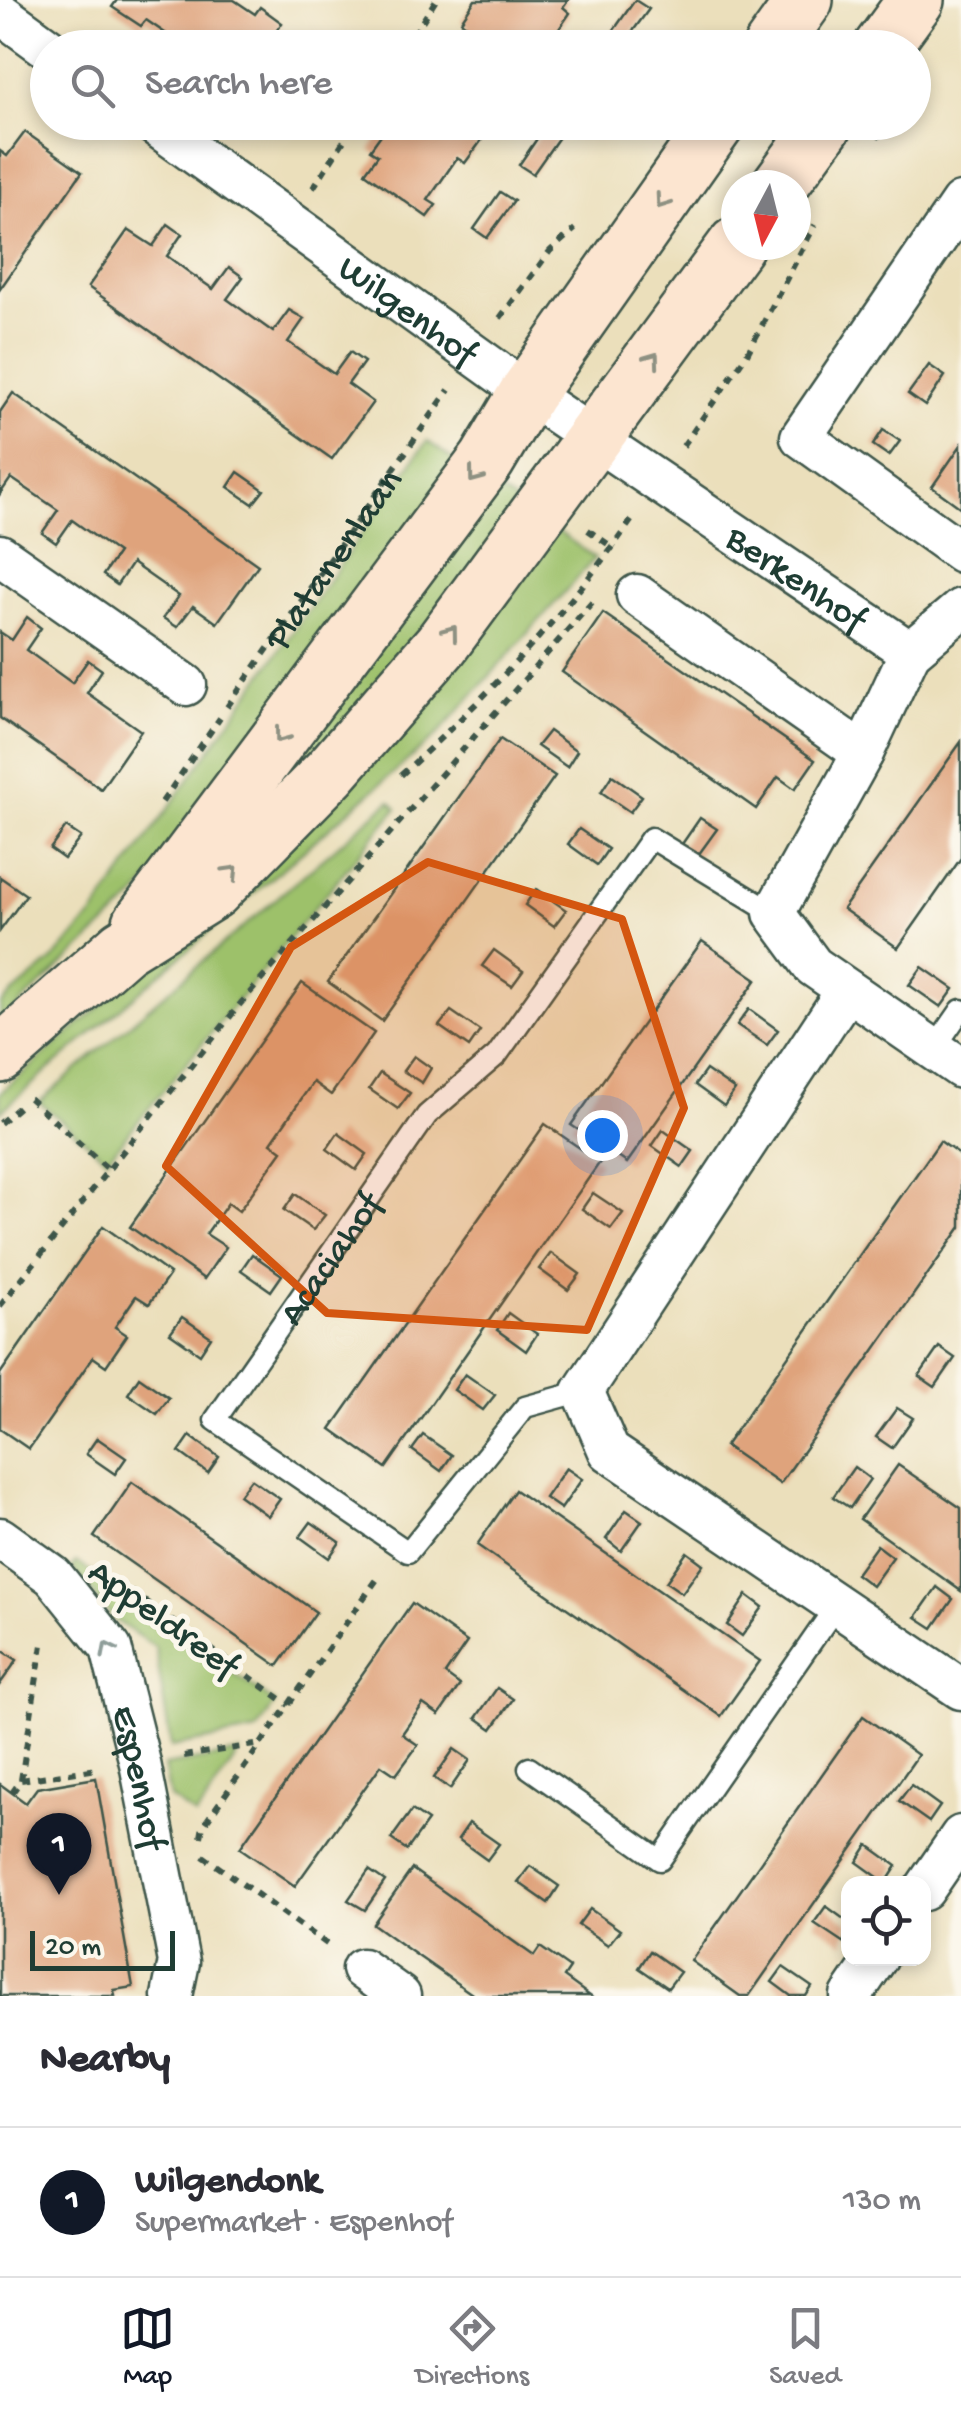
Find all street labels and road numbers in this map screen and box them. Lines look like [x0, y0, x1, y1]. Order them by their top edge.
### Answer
street label: Wilgenhof [328, 248, 486, 379]
street label: Platanenlaan [257, 462, 415, 661]
street label: Berkenhof [715, 518, 875, 646]
street label: Acaciahof [272, 1184, 396, 1335]
street label: Appeldreef [78, 1552, 248, 1692]
street label: Espenhof [98, 1702, 173, 1857]

